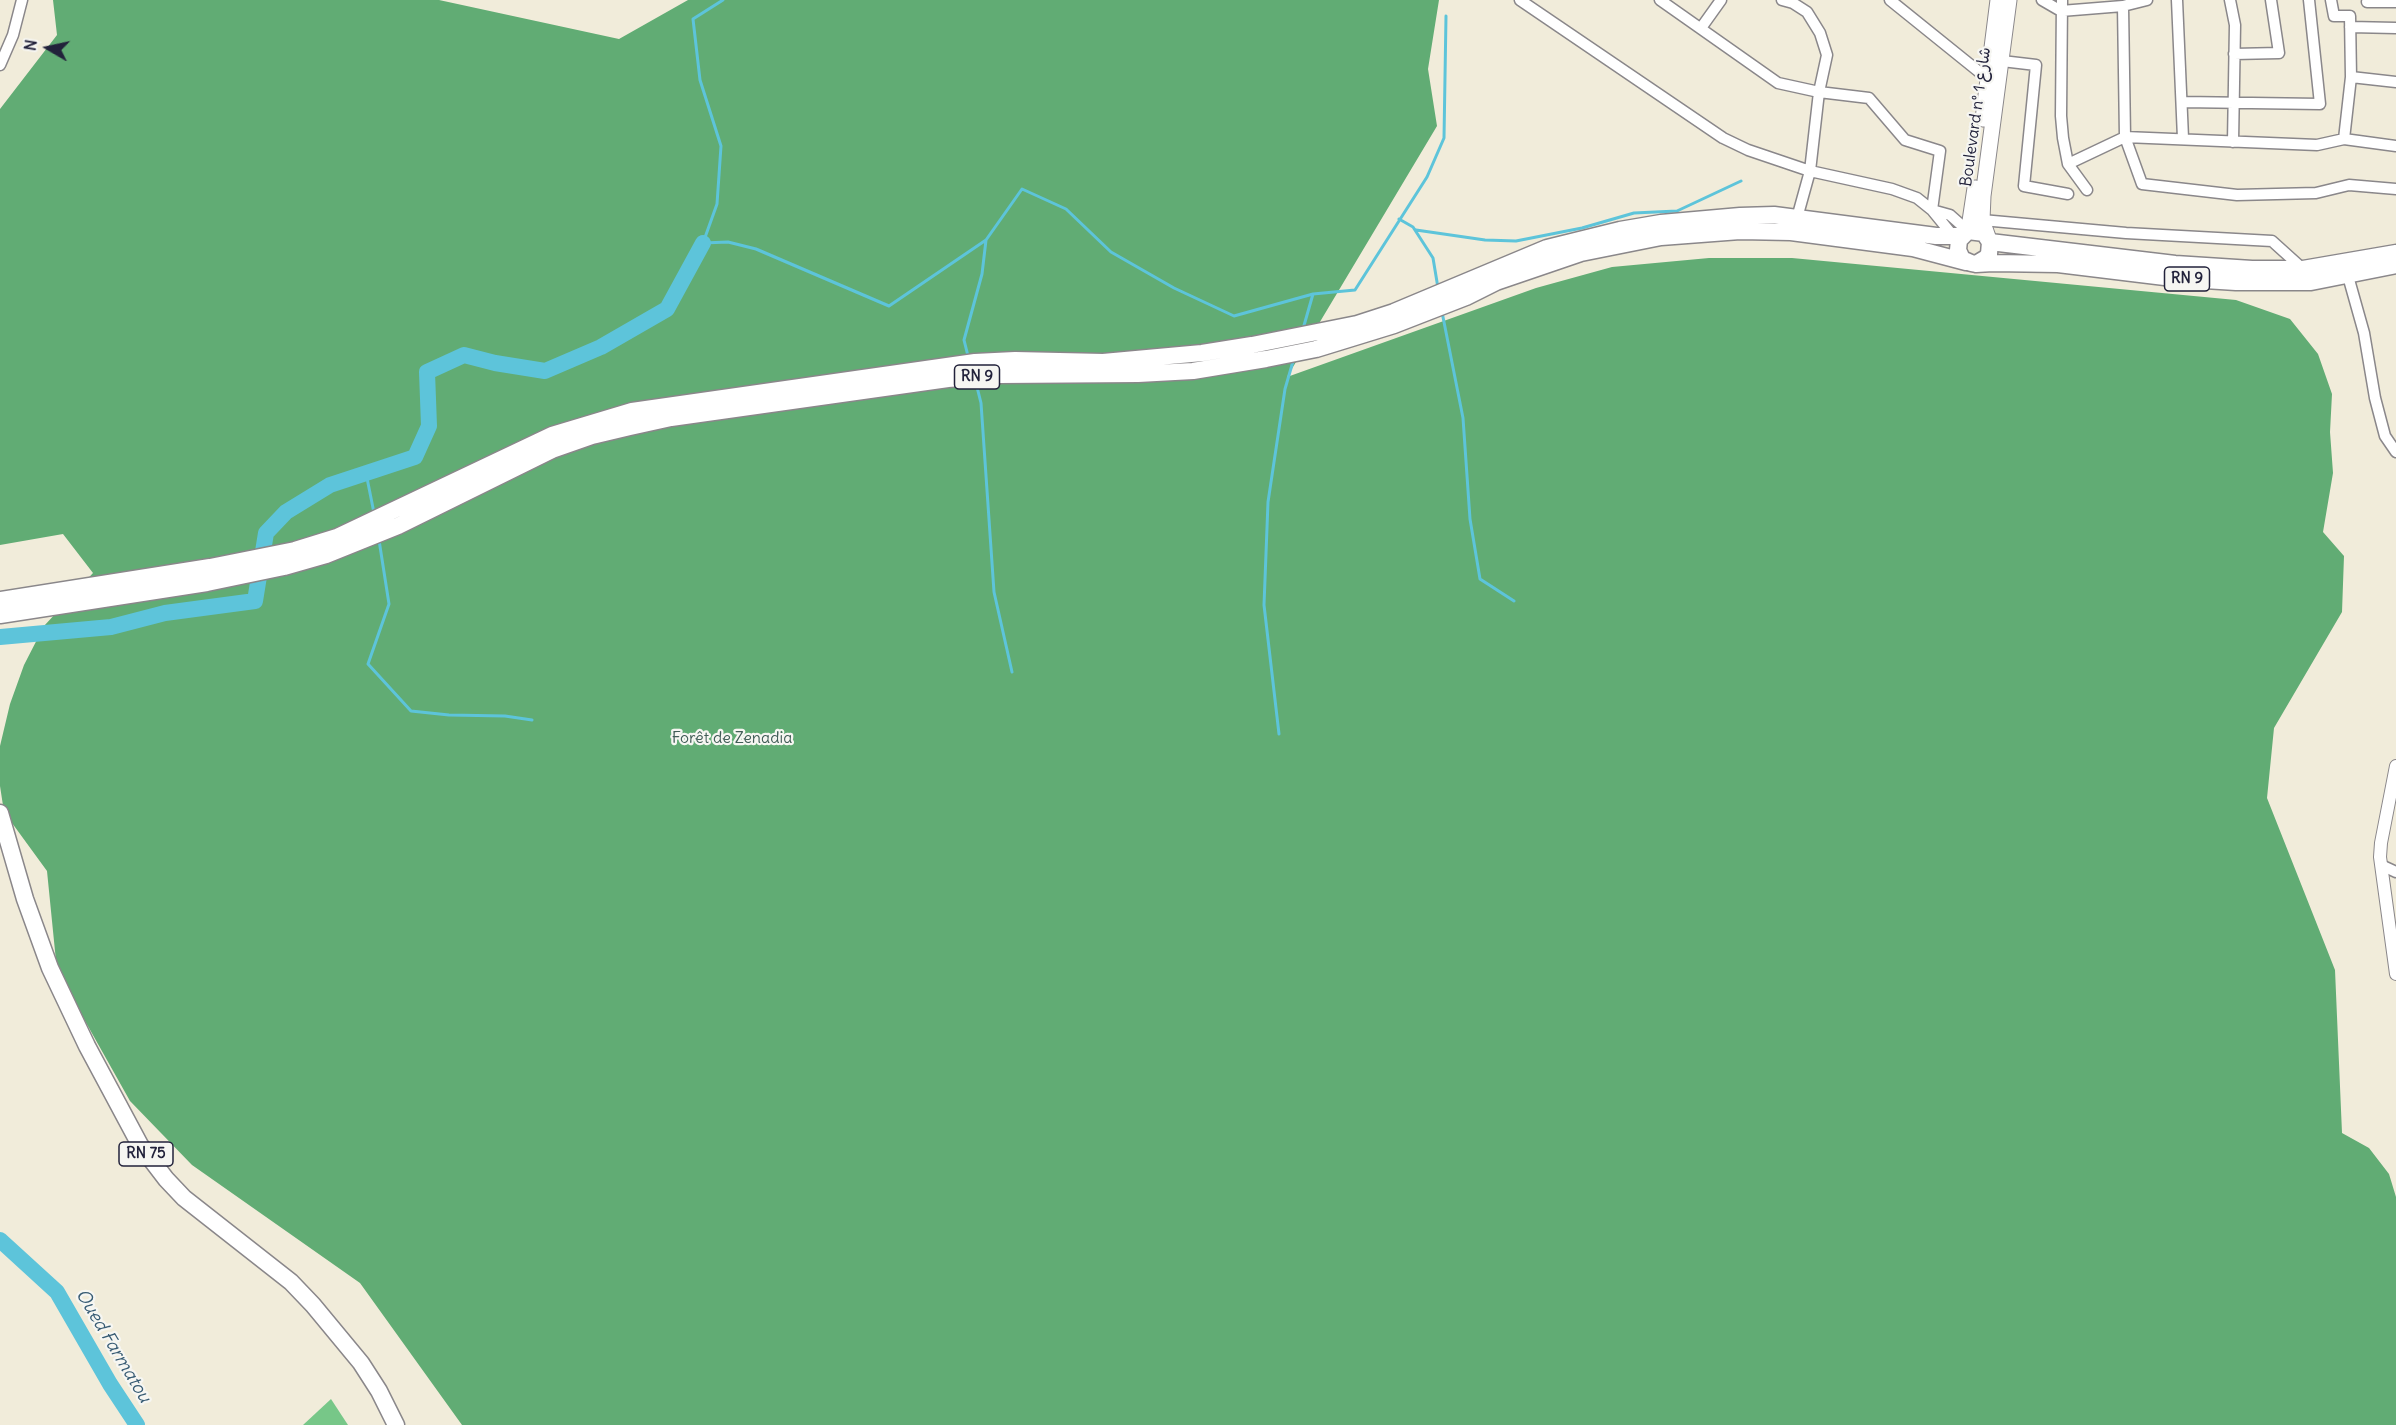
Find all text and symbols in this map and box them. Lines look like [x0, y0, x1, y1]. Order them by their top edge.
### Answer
north arrow [18, 18, 78, 78]
text: N [19, 38, 41, 52]
street label: Boulevard n° شارع 1 [1957, 46, 1995, 188]
road number: RN 9 [2164, 267, 2210, 291]
road number: RN 9 [954, 365, 1000, 389]
park label: Forêt de Zenadia [672, 728, 792, 748]
road number: RN 75 [119, 1142, 173, 1166]
water label: Oued Farmatou [71, 1285, 155, 1407]

